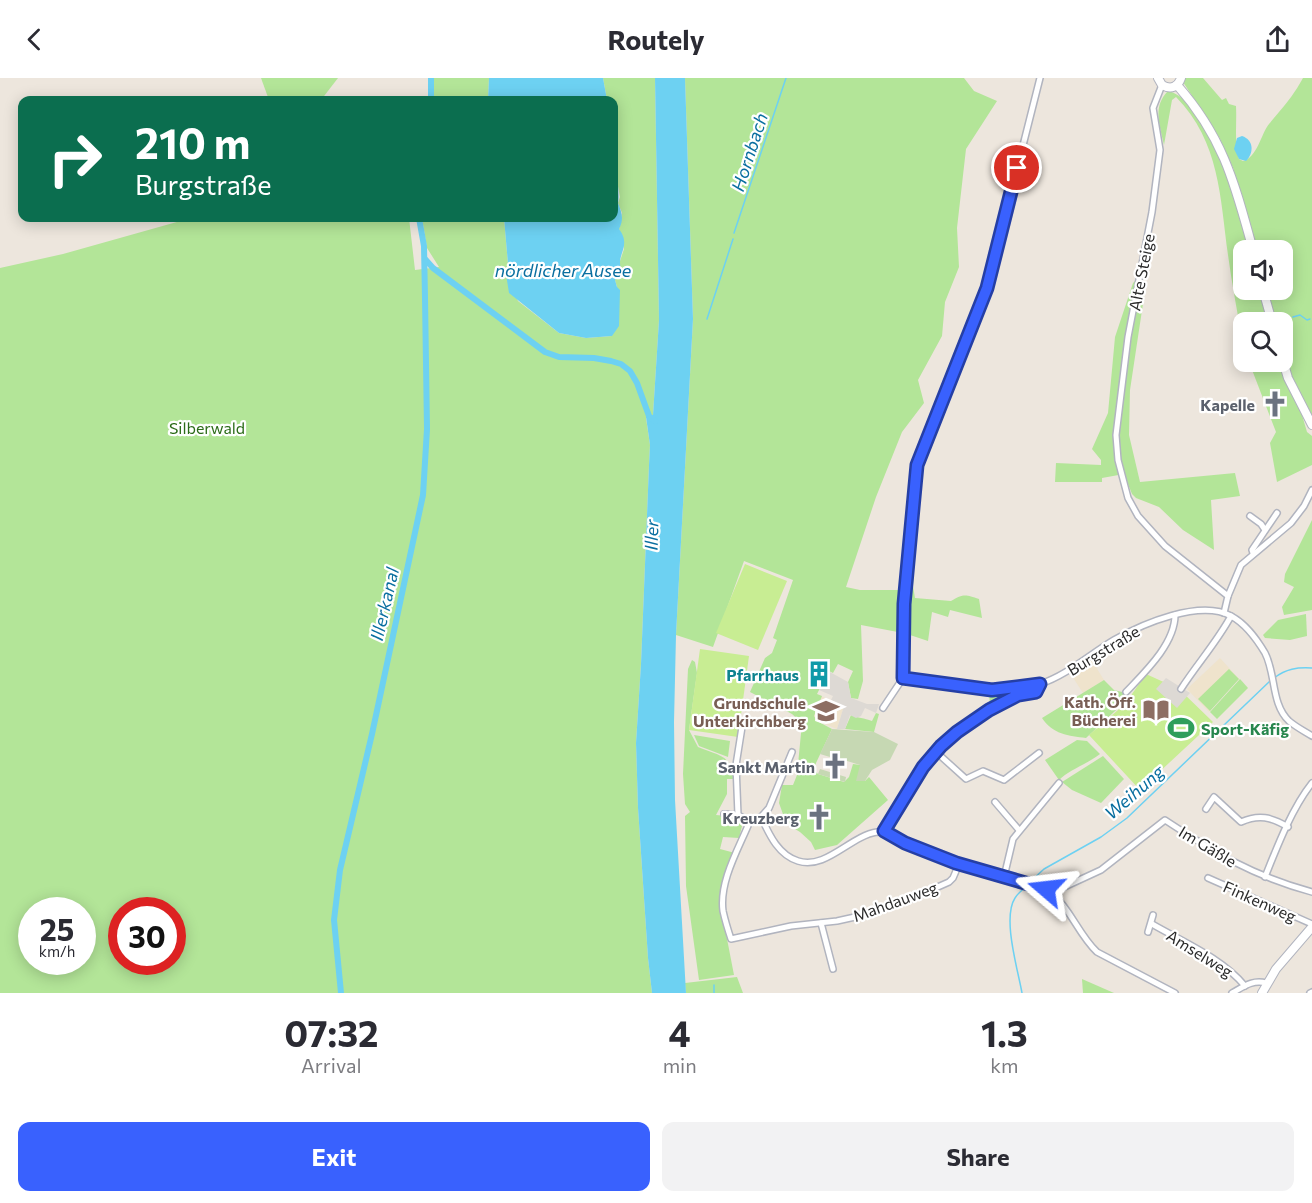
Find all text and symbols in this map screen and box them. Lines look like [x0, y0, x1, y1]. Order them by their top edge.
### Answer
icon: back [18, 23, 51, 56]
text: Routely [608, 23, 704, 56]
icon: share [1261, 23, 1294, 56]
water label: Hornbach [726, 110, 772, 194]
text: 210 m [135, 116, 250, 168]
icon: right [36, 120, 114, 198]
pin [991, 142, 1042, 193]
icon: arrive [1000, 151, 1033, 184]
text: Burgstraße [135, 168, 271, 201]
street label: Alte Steige [1124, 232, 1158, 312]
map controls [1233, 240, 1293, 372]
button: sound [1233, 240, 1293, 300]
water label: nördlicher Ausee [495, 259, 632, 281]
button: search [1233, 312, 1293, 372]
church icon: Kapelle [1260, 389, 1290, 419]
place label: Kapelle [1200, 395, 1255, 414]
park label: Silberwald [169, 418, 245, 437]
water label: Iller [639, 518, 663, 551]
water label: Illerkanal [365, 565, 403, 643]
street label: Burgstraße [1063, 621, 1143, 679]
building icon: Pfarrhaus [804, 659, 834, 689]
place label: Pfarrhaus [726, 665, 799, 684]
place label: Kath. Öff. Bücherei [1064, 692, 1136, 729]
place label: Grundschule Unterkirchberg [693, 693, 806, 730]
library icon: Kath. Öff. Bücherei [1141, 695, 1171, 725]
school or university icon: Grundschule Unterkirchberg [811, 696, 841, 726]
sports icon: Sport-Käfig [1166, 713, 1196, 743]
place label: Sport-Käfig [1201, 719, 1289, 738]
church icon: Sankt Martin [820, 751, 850, 781]
place label: Sankt Martin [718, 757, 815, 776]
water label: Weihung [1100, 759, 1169, 824]
church icon: Kreuzberg [804, 802, 834, 832]
place label: Kreuzberg [722, 808, 799, 827]
street label: Im Gäßle [1176, 821, 1240, 871]
position arrow [1014, 857, 1078, 921]
street label: Finkenweg [1221, 876, 1300, 926]
street label: Mahdauweg [850, 877, 940, 925]
speed limit sign: 30 [108, 897, 186, 975]
text: 25 [40, 910, 74, 947]
street label: Amselweg [1163, 925, 1237, 981]
text: km/h [39, 942, 75, 960]
text: 07:32 [284, 1010, 378, 1054]
text: 4 [669, 1010, 691, 1054]
text: 1.3 [981, 1010, 1028, 1054]
text: Arrival [301, 1053, 362, 1077]
text: min [663, 1053, 697, 1077]
text: km [990, 1053, 1018, 1077]
button: Exit [18, 1122, 650, 1191]
button: Share [662, 1122, 1294, 1191]

